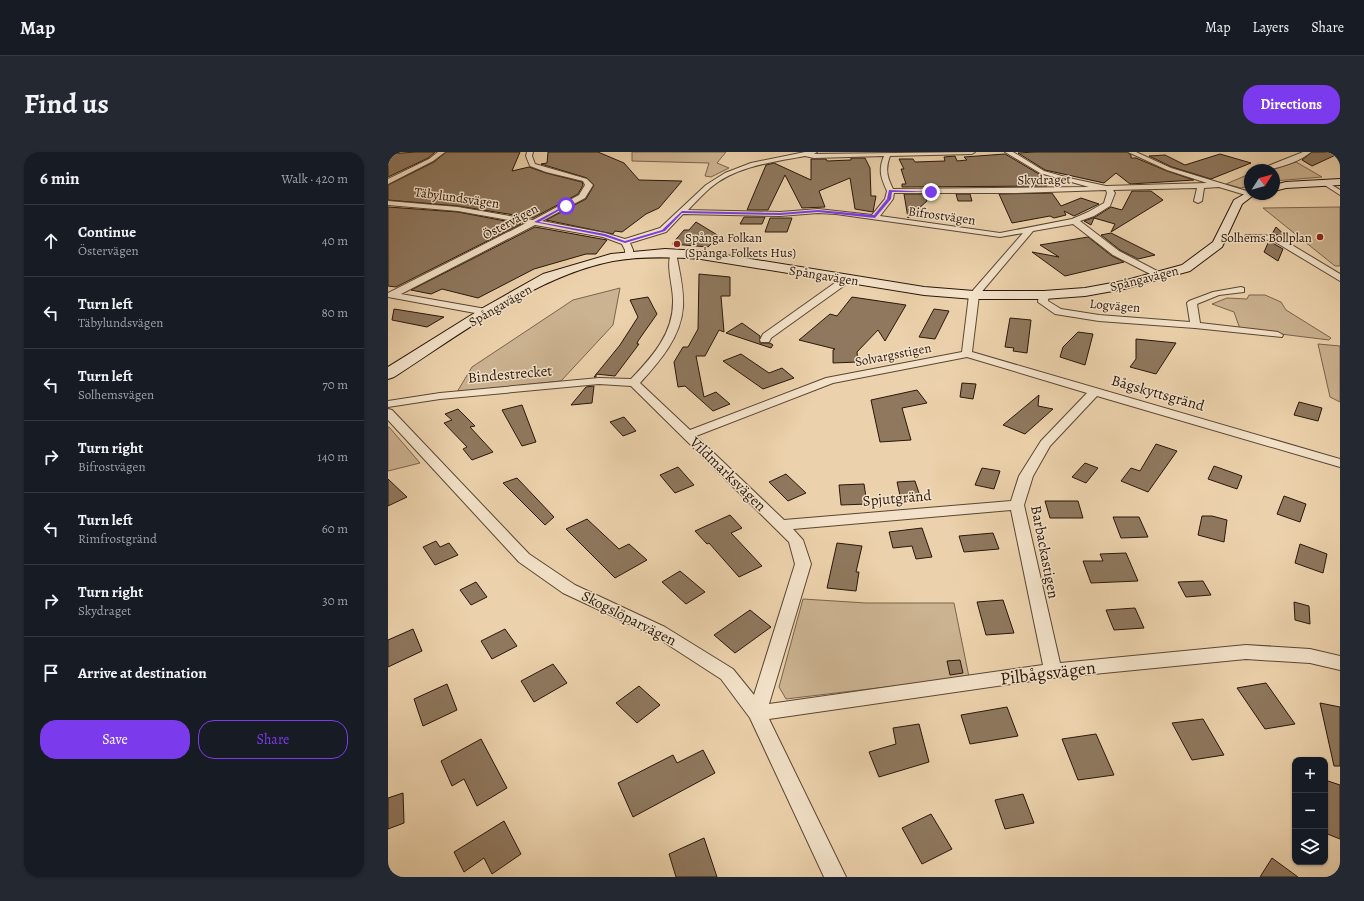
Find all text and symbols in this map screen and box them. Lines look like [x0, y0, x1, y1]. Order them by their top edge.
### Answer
text: Map [20, 15, 55, 41]
text: Map [1205, 18, 1231, 37]
text: Layers [1253, 18, 1289, 37]
text: Share [1311, 18, 1344, 37]
text: Find us [24, 85, 109, 123]
button: Directions [1243, 85, 1340, 124]
north arrow [1244, 164, 1280, 200]
text: 6 min [40, 167, 80, 190]
text: Walk · 420 m [281, 170, 348, 187]
street label: Skydraget [1017, 171, 1072, 188]
street label: Täbylundsvägen [413, 183, 500, 212]
route end [922, 183, 940, 201]
route start [557, 197, 575, 215]
street label: Östervägen [479, 200, 541, 243]
street label: Bifrostvägen [907, 202, 977, 229]
text: Continue [78, 222, 136, 242]
place label: Spånga Folkan (Spånga Folkets Hus) [685, 229, 796, 261]
place label: Solhems Bollplan [1221, 229, 1312, 246]
icon: ahead [40, 230, 62, 252]
text: 40 m [322, 232, 348, 249]
marker: Solhems Bollplan [1315, 232, 1325, 242]
marker: Spånga Folkan (Spånga Folkets Hus) [672, 239, 682, 249]
text: Östervägen [78, 242, 139, 259]
street label: Spångavägen [788, 262, 860, 289]
street label: Spångavägen [1108, 262, 1180, 295]
street label: Spångavägen [466, 281, 535, 330]
text: Turn left [78, 294, 133, 314]
street label: Logvägen [1089, 295, 1141, 316]
icon: left [40, 302, 62, 324]
text: 80 m [321, 304, 348, 321]
text: Täbylundsvägen [78, 314, 163, 331]
street label: Solvargsstigen [854, 339, 933, 370]
street label: Bindestrecket [467, 360, 553, 388]
text: Turn left [78, 366, 133, 386]
street label: Bågskyttsgränd [1109, 370, 1208, 416]
icon: left [40, 374, 62, 396]
text: 70 m [322, 376, 348, 393]
text: Solhemsvägen [78, 386, 154, 403]
street label: Vildmarksvägen [685, 432, 771, 516]
text: Turn right [78, 438, 143, 458]
icon: right [40, 446, 62, 468]
text: 140 m [317, 448, 348, 465]
text: Bifrostvägen [78, 458, 146, 475]
street label: Spjutgränd [862, 485, 933, 511]
street label: Barbackastigen [1026, 504, 1064, 600]
text: Turn left [78, 510, 133, 530]
icon: left [40, 518, 62, 540]
text: 60 m [322, 520, 348, 537]
text: Rimfrostgränd [78, 530, 157, 547]
text: Turn right [78, 582, 143, 602]
street label: Skogslöparvägen [578, 586, 680, 650]
icon: right [40, 590, 62, 612]
text: 30 m [322, 592, 348, 609]
text: Skydraget [78, 602, 131, 619]
street label: Pilbågsvägen [999, 655, 1097, 691]
icon: arrive [40, 662, 62, 684]
text: Arrive at destination [78, 663, 207, 683]
button: Save [40, 720, 190, 759]
button: Share [198, 720, 348, 759]
map controls [1292, 757, 1328, 865]
button: + [1292, 757, 1328, 793]
button: − [1292, 793, 1328, 829]
button: layers [1292, 829, 1328, 865]

